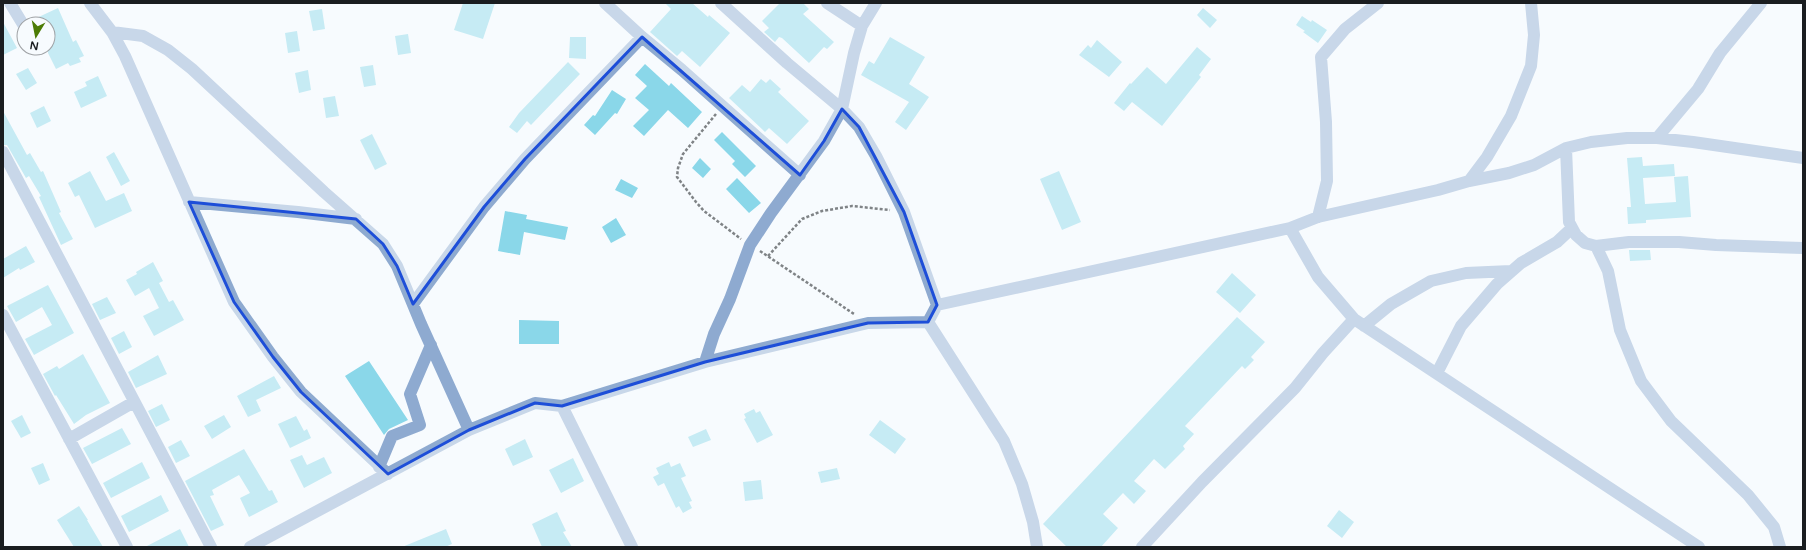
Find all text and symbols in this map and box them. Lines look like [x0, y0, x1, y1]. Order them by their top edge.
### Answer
north arrow [16, 16, 56, 56]
text: N [29, 38, 40, 53]

